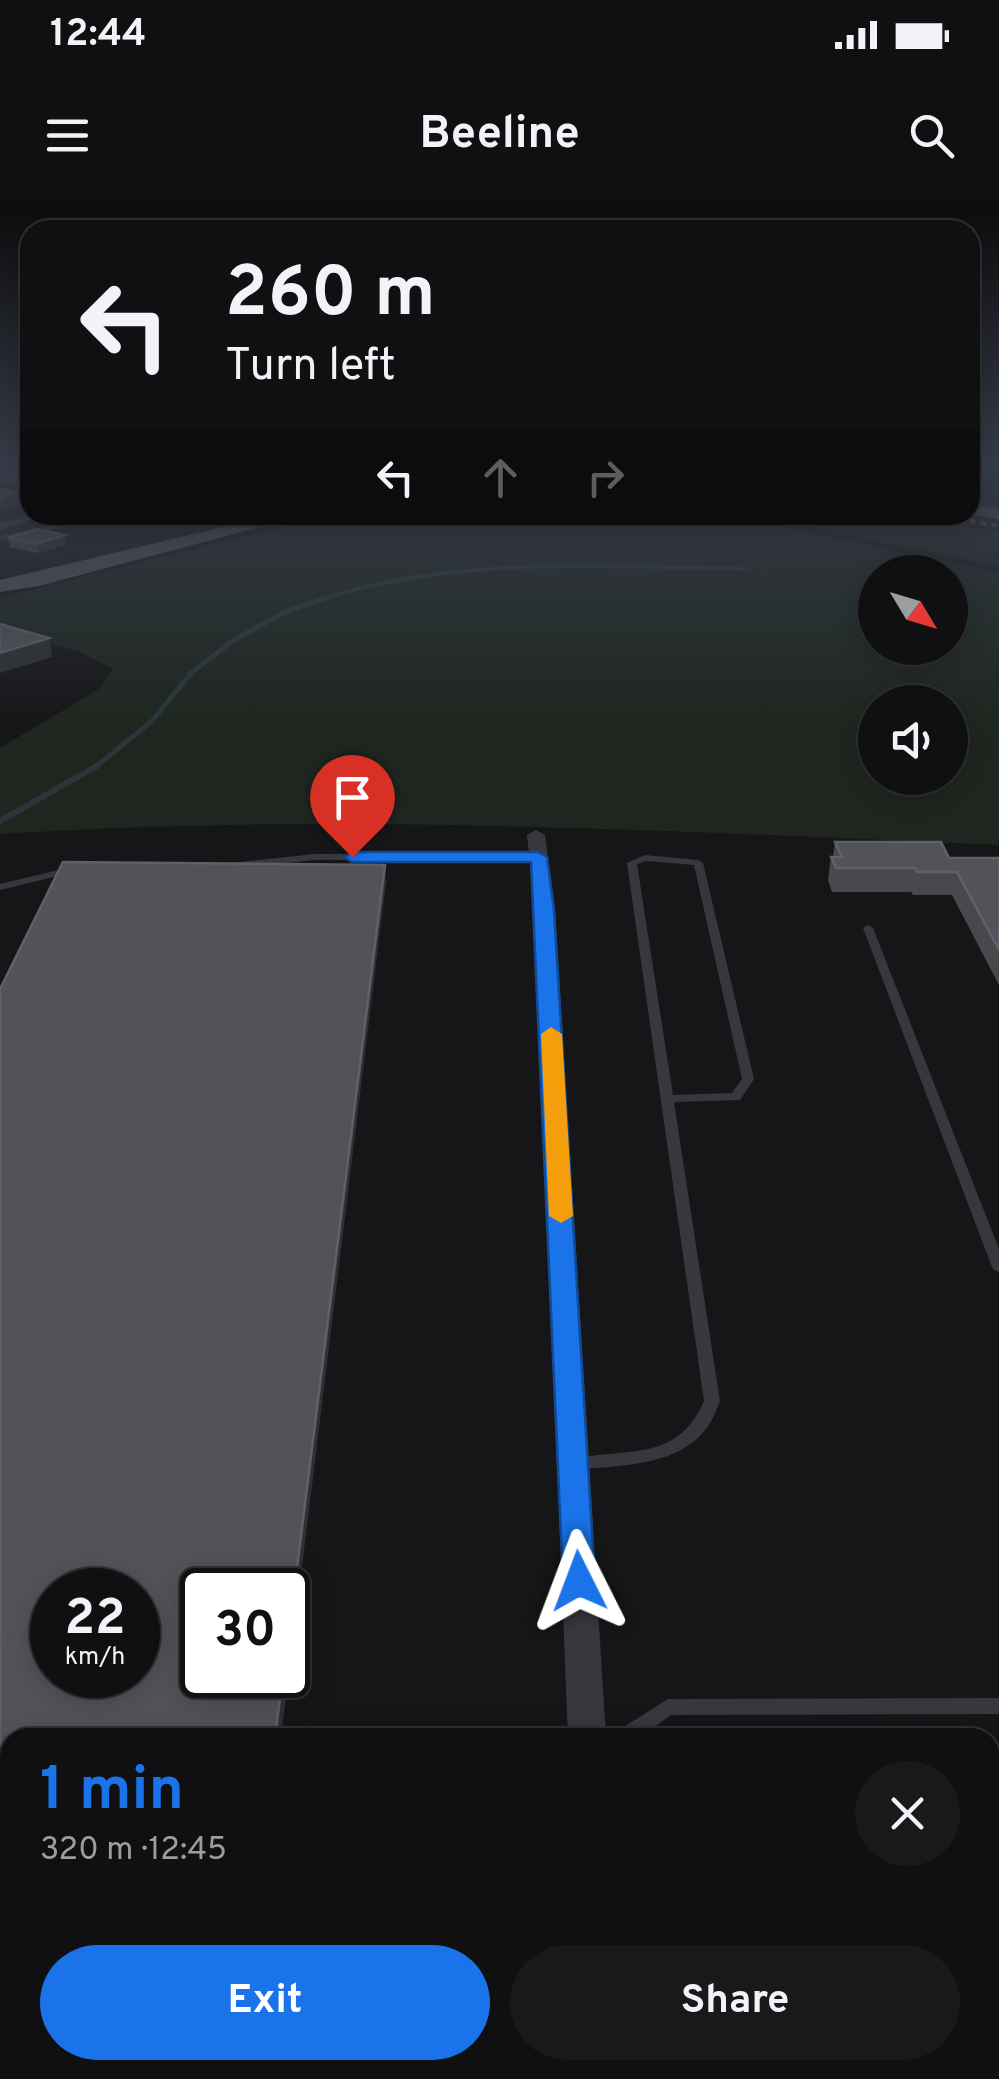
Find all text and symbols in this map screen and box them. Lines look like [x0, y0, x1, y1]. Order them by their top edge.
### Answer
text: 12:44 [50, 11, 147, 60]
text: Beeline [419, 107, 580, 164]
icon: menu [40, 108, 95, 163]
icon: search [904, 108, 959, 163]
text: 260 m [225, 252, 436, 341]
icon: left [60, 260, 190, 390]
text: Turn left [225, 339, 396, 396]
icon: left [368, 450, 423, 505]
icon: ahead [473, 450, 528, 505]
icon: right [578, 450, 633, 505]
north arrow [858, 555, 968, 665]
map controls [858, 555, 968, 795]
button: sound [858, 685, 968, 795]
pin [310, 755, 395, 858]
icon: arrive [325, 770, 380, 825]
position arrow [527, 1529, 631, 1633]
speed limit sign: 30 [180, 1568, 310, 1698]
text: 22 [64, 1589, 126, 1652]
text: km/h [65, 1642, 125, 1674]
text: 1 min [40, 1755, 184, 1831]
button: close [855, 1761, 960, 1866]
text: 320 m · 12:45 [40, 1831, 227, 1871]
button: Exit [40, 1945, 490, 2060]
button: Share [510, 1945, 960, 2060]

